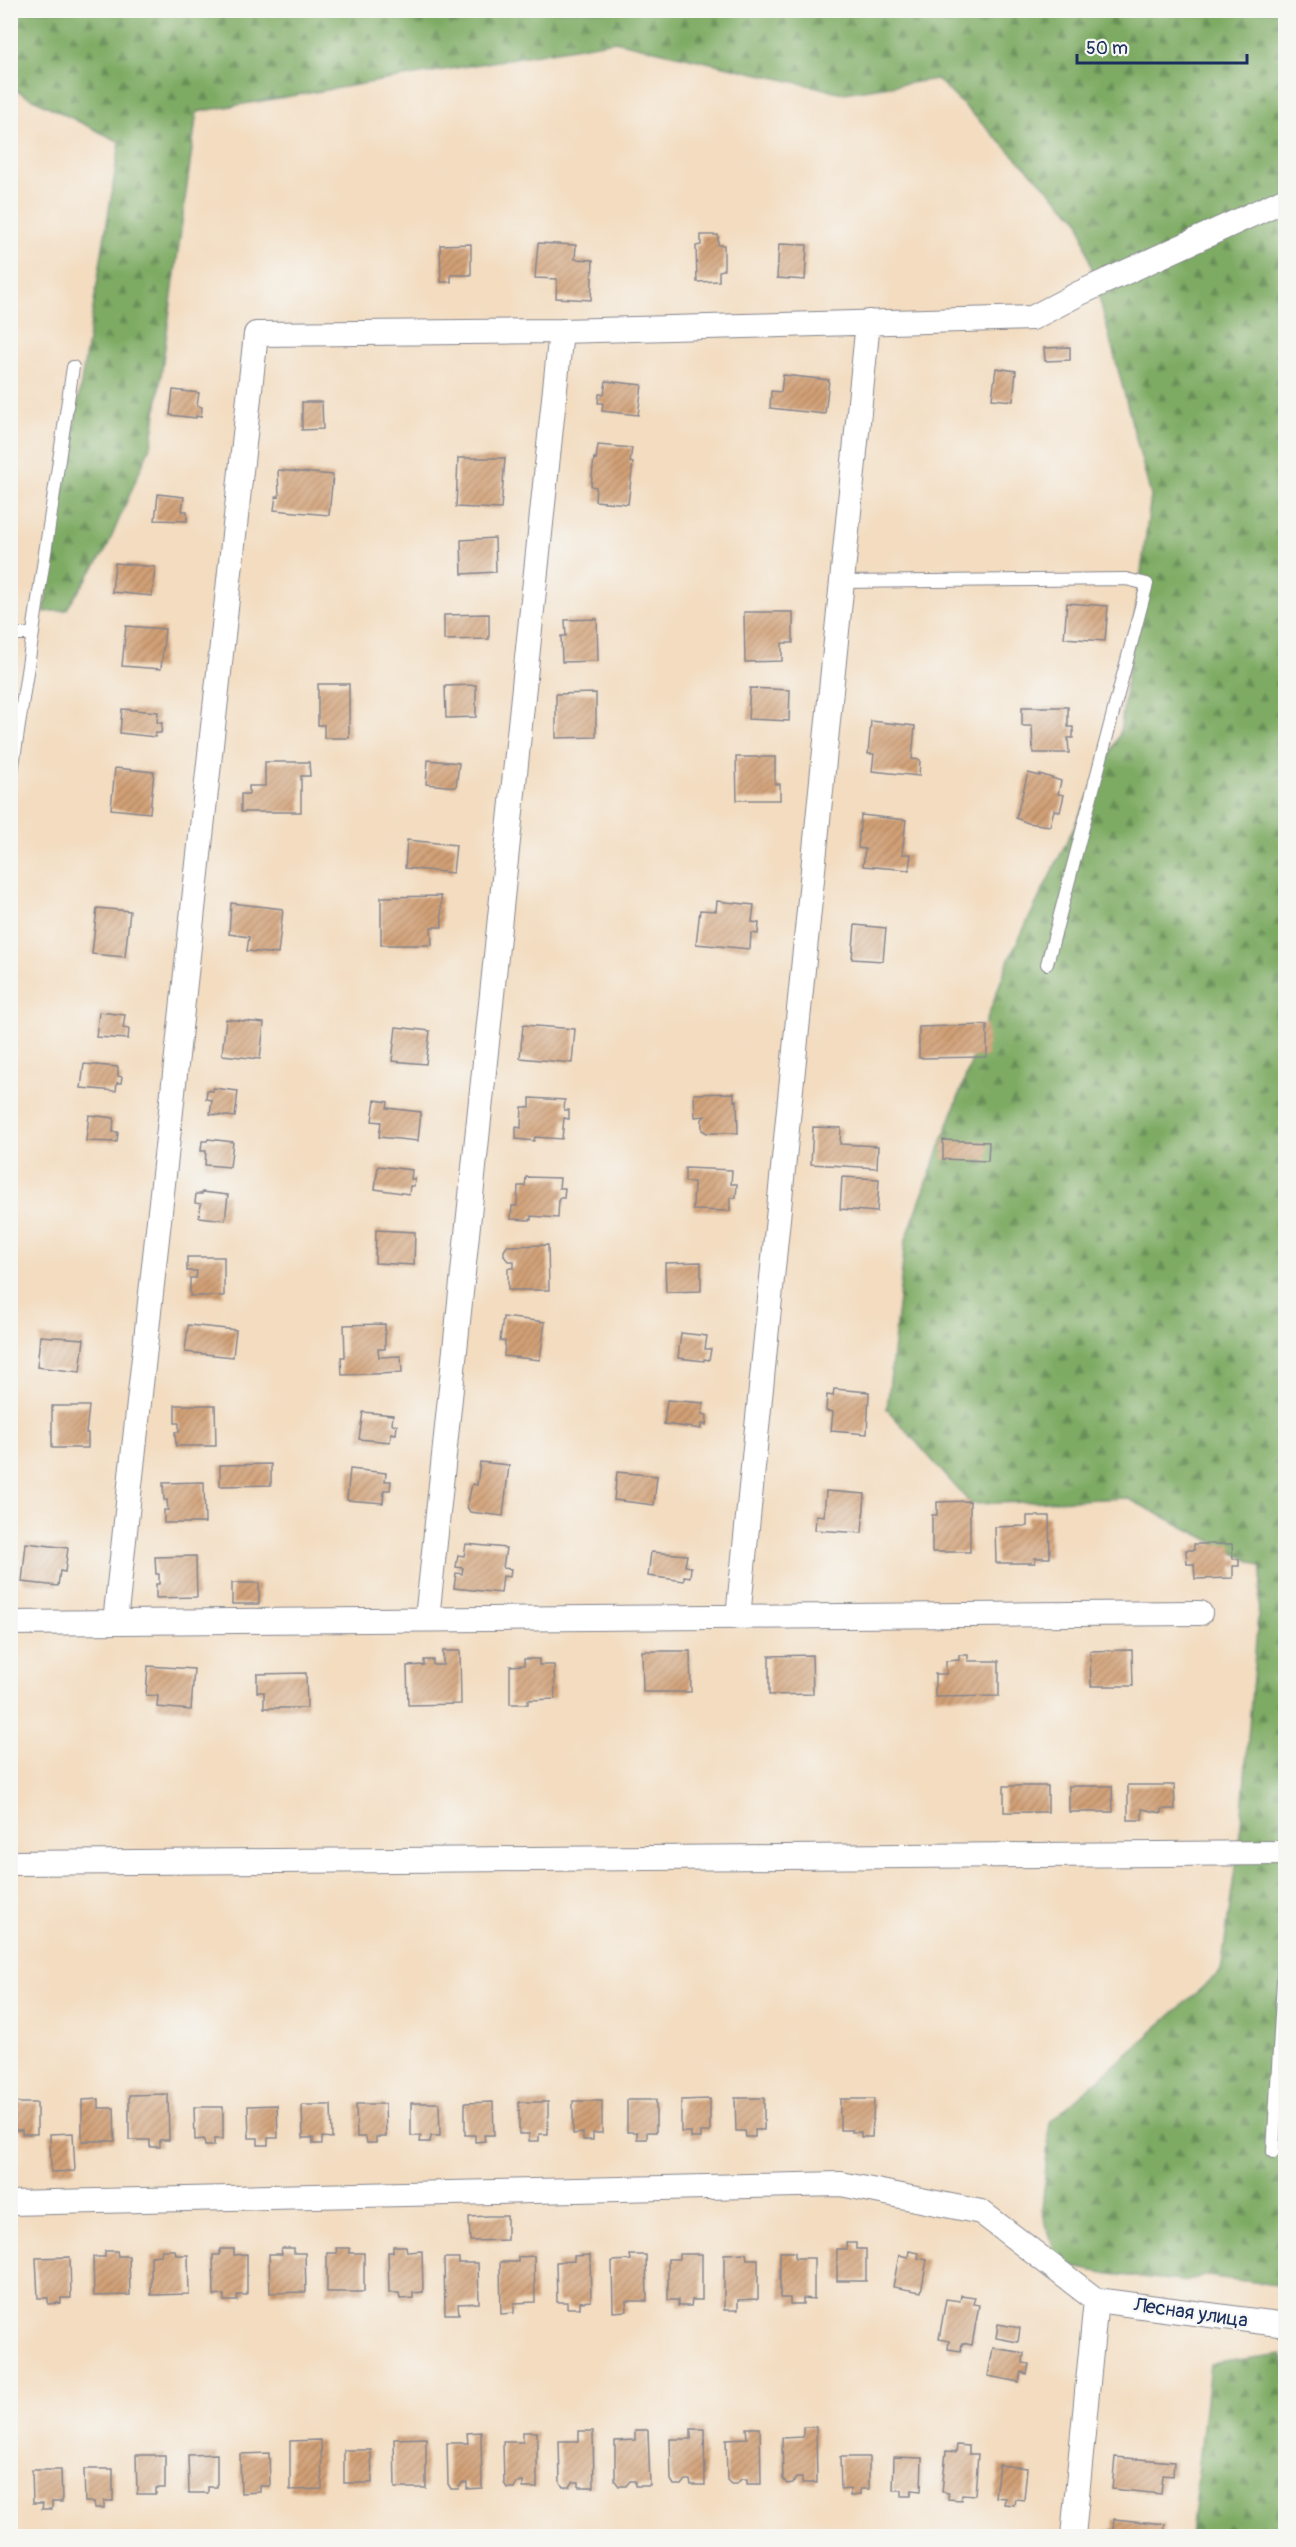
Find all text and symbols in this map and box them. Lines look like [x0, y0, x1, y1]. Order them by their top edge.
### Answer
scale bar [1077, 27, 1246, 65]
text: 50 m [1086, 37, 1128, 60]
street label: Лесная улица [1131, 2292, 1250, 2333]

